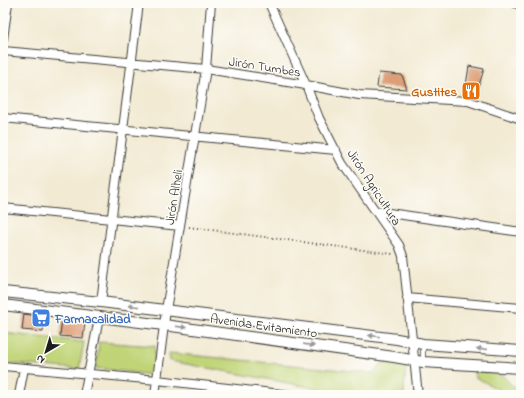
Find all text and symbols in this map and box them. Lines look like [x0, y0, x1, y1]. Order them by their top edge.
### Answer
street label: Jirón Tumbes [227, 52, 302, 83]
restaurant icon: Gustites [460, 80, 482, 102]
place label: Gustites [411, 83, 457, 102]
street label: Jirón Agricultura [341, 146, 406, 230]
street label: Jirón Alheli [161, 168, 188, 226]
one-way arrow [128, 303, 140, 309]
supermarket icon: Farmacalidad [30, 307, 52, 329]
place label: Farmacalidad [54, 310, 131, 329]
street label: Avenida Evitamiento [209, 310, 319, 343]
one-way arrow [175, 324, 187, 330]
north arrow [26, 332, 66, 372]
one-way arrow [368, 333, 380, 339]
one-way arrow [303, 342, 315, 348]
one-way arrow [476, 345, 488, 352]
text: N [33, 350, 48, 368]

